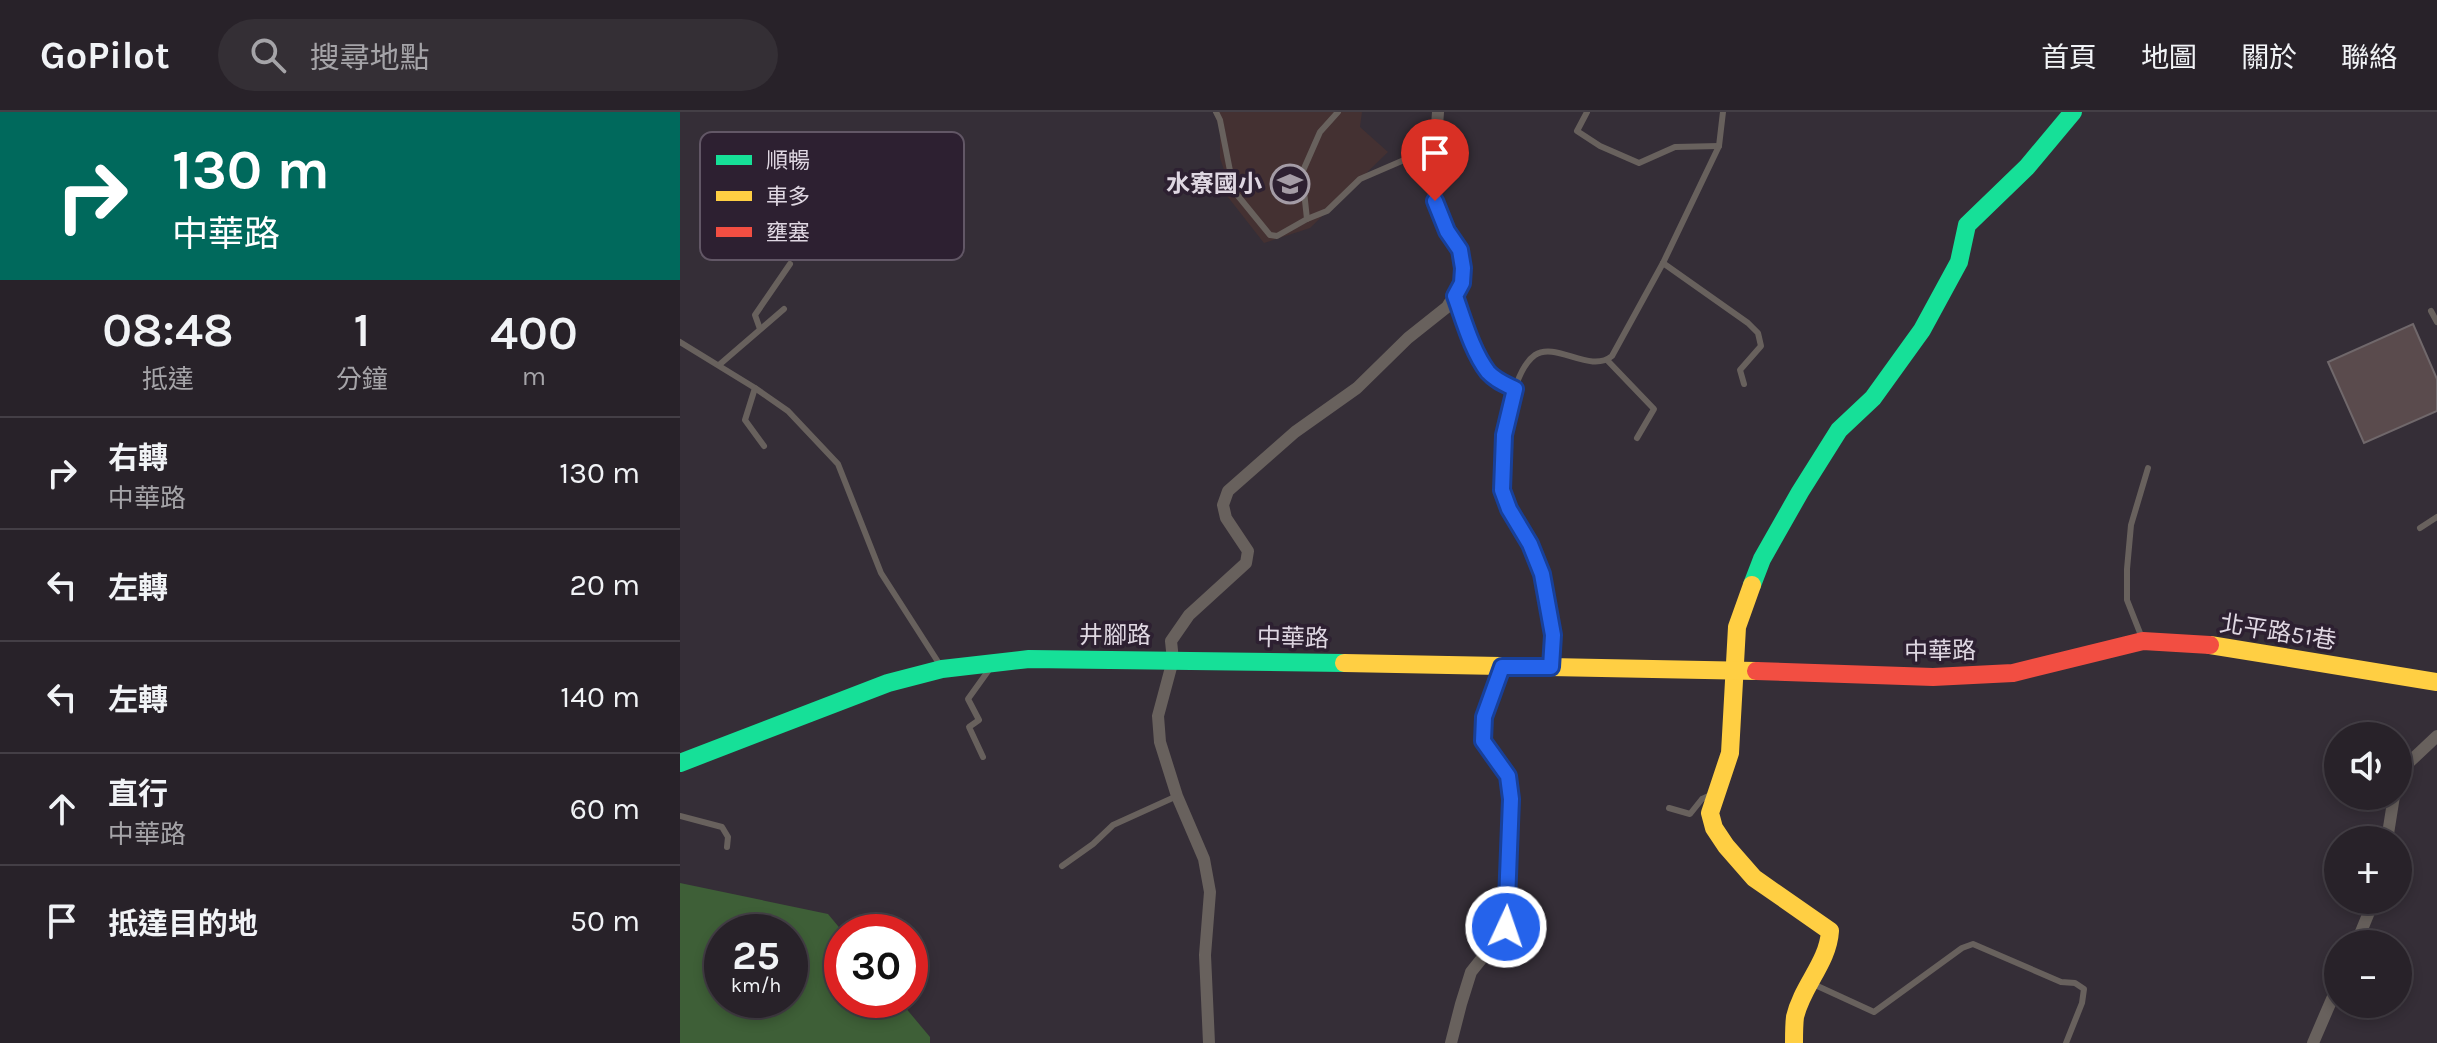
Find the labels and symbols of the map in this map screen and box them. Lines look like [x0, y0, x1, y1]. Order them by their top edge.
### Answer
pin [1401, 119, 1469, 201]
legend [700, 132, 964, 260]
text: 順暢 [766, 148, 810, 174]
school or university icon: 水寮國小 [1269, 163, 1311, 205]
place label: 水寮國小 [1166, 170, 1262, 198]
text: 車多 [766, 184, 810, 210]
text: 壅塞 [766, 220, 810, 246]
street label: 北平路51巷 [2218, 609, 2338, 655]
street label: 井腳路 [1079, 621, 1151, 649]
street label: 中華路 [1257, 623, 1329, 653]
street label: 中華路 [1904, 636, 1976, 666]
position arrow [1464, 885, 1548, 969]
speed limit sign: 30 [824, 914, 928, 1018]

